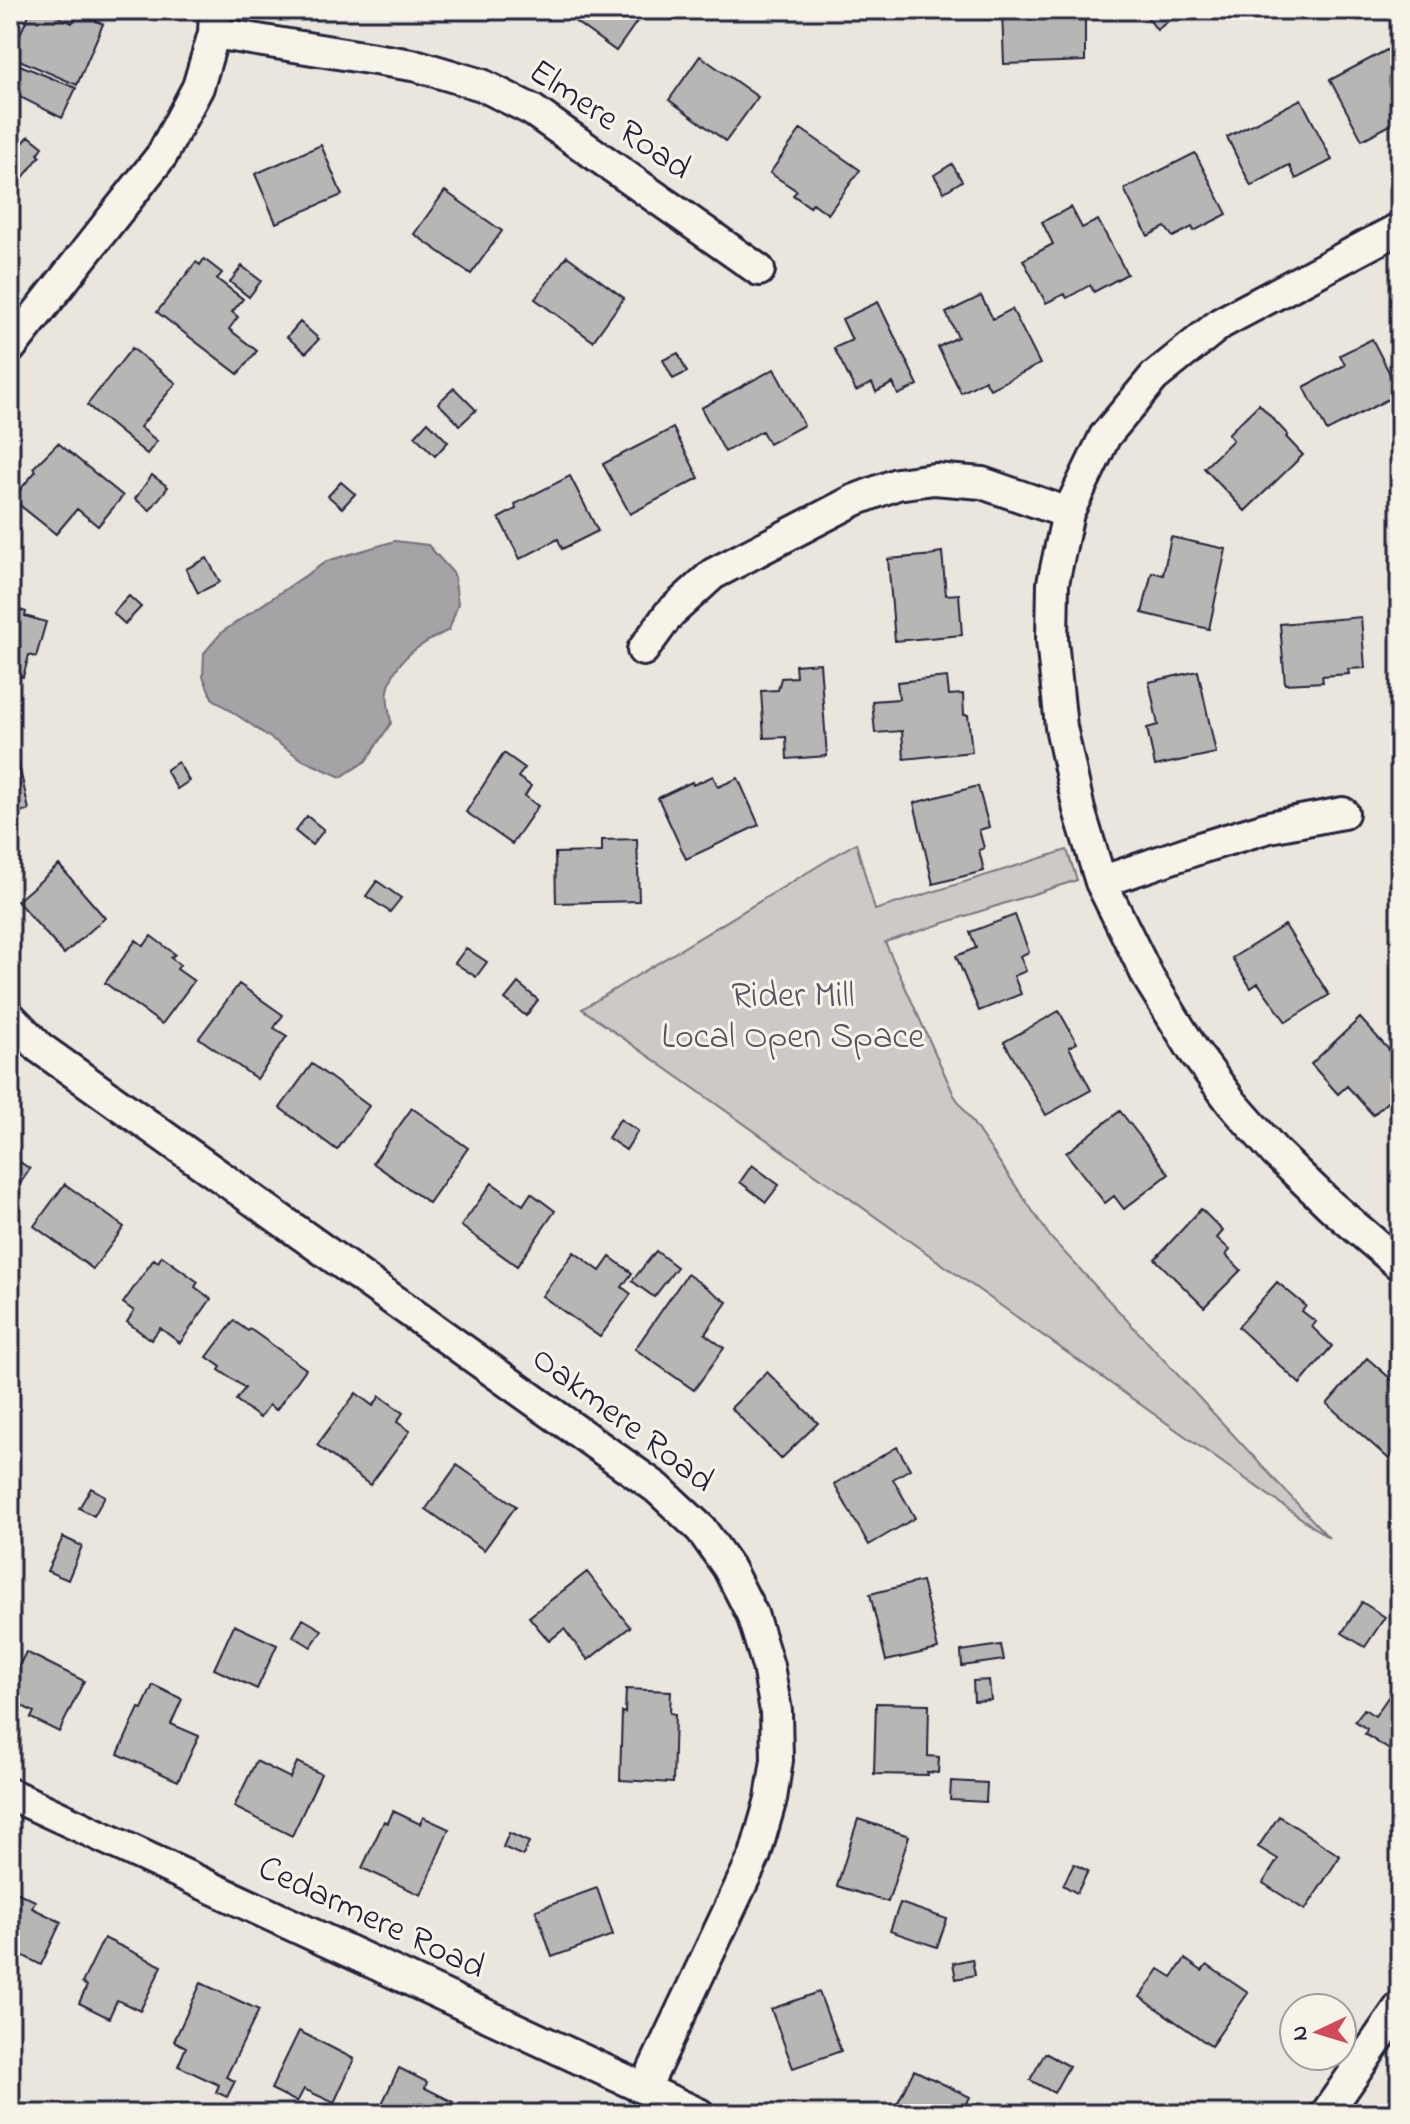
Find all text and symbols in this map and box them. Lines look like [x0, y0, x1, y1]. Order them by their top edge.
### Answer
street label: Elmere Road [517, 47, 701, 195]
park label: Rider Mill Local Open Space [662, 971, 925, 1065]
street label: Oakmere Road [519, 1334, 725, 1508]
street label: Cedarmere Road [249, 1843, 493, 1995]
north arrow [1278, 1992, 1358, 2072]
text: N [1285, 2025, 1318, 2042]

